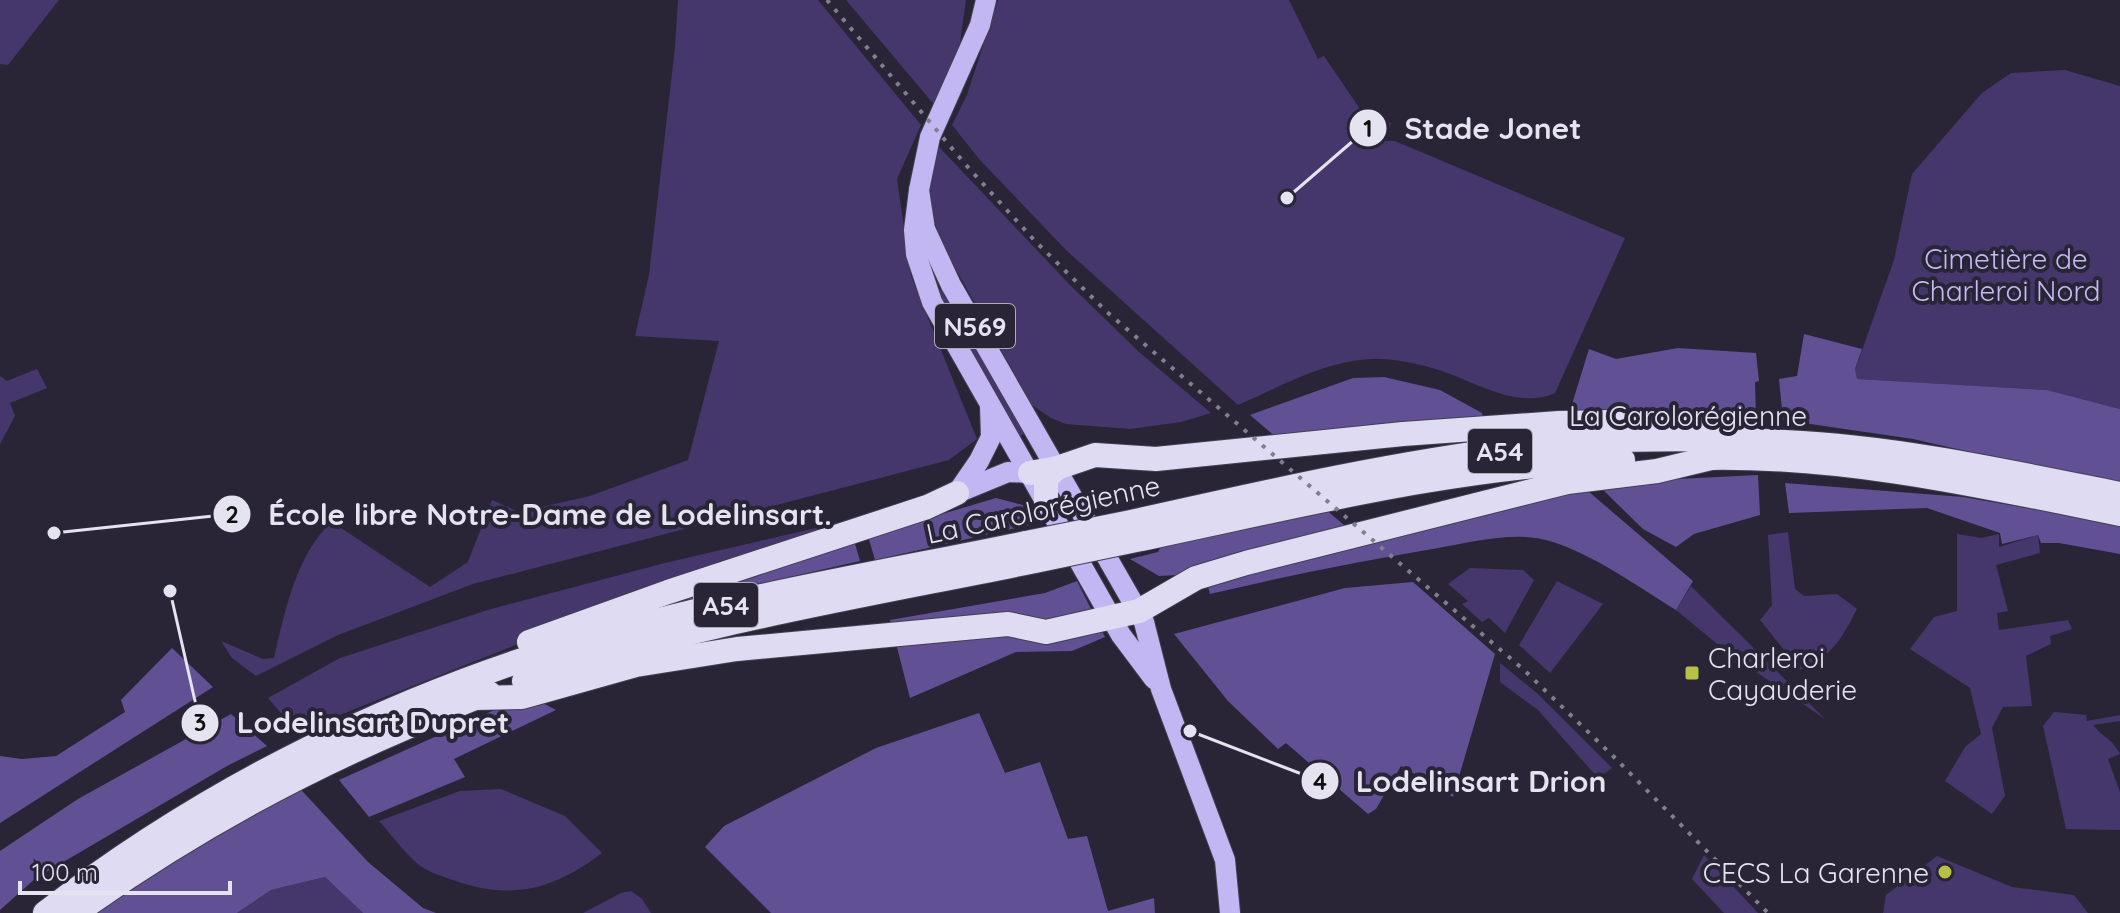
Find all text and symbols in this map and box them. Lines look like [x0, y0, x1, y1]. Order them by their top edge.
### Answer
callout: Stade Jonet [1348, 101, 1597, 155]
text: Stade Jonet [1404, 109, 1582, 147]
text: 1 [1363, 113, 1373, 143]
park label: Cimetière de Charleroi Nord [1911, 241, 2101, 308]
road number: N569 [935, 304, 1015, 348]
street label: La Carolorégienne [1569, 398, 1807, 433]
road number: A54 [1468, 429, 1532, 473]
street label: La Carolorégienne [923, 467, 1163, 551]
callout: École libre Notre-Dame de Lodelinsart. [212, 487, 847, 541]
text: École libre Notre-Dame de Lodelinsart. [268, 495, 832, 533]
text: 2 [225, 499, 239, 529]
road number: A54 [694, 583, 758, 627]
place label: Charleroi Cayauderie [1708, 640, 1857, 707]
marker: Charleroi Cayauderie [1683, 664, 1701, 682]
callout: Lodelinsart Dupret [180, 696, 525, 750]
text: Lodelinsart Dupret [237, 703, 509, 741]
text: 3 [194, 707, 206, 737]
callout: Lodelinsart Drion [1300, 754, 1622, 808]
text: Lodelinsart Drion [1356, 762, 1606, 800]
text: 4 [1313, 766, 1327, 796]
scale bar [20, 845, 230, 895]
place label: CECS La Garenne [1703, 855, 1929, 890]
text: 100 m [32, 857, 98, 887]
marker: CECS La Garenne [1936, 863, 1954, 881]

